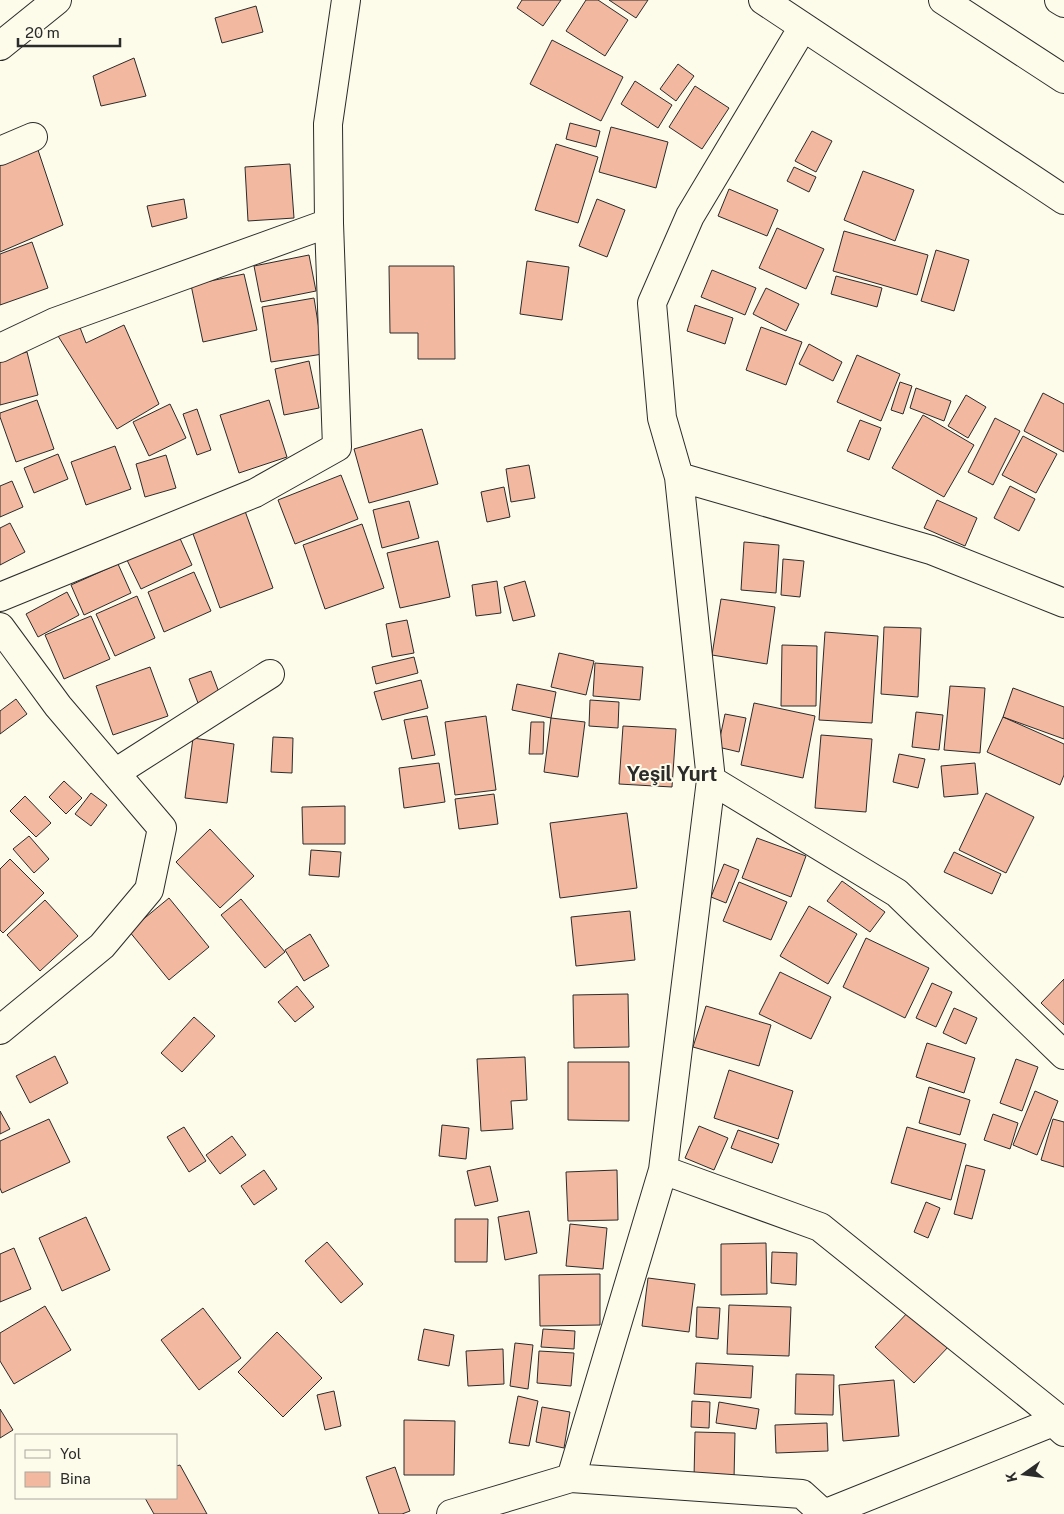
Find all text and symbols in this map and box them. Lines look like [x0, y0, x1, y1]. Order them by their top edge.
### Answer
scale bar [18, 15, 120, 47]
text: 20 m [25, 24, 60, 41]
district label: Yeşil Yurt [627, 762, 717, 786]
legend [15, 1434, 178, 1499]
text: Yol [60, 1445, 81, 1462]
north arrow [999, 1449, 1049, 1499]
text: Bina [60, 1470, 91, 1487]
text: K [1002, 1470, 1020, 1484]

